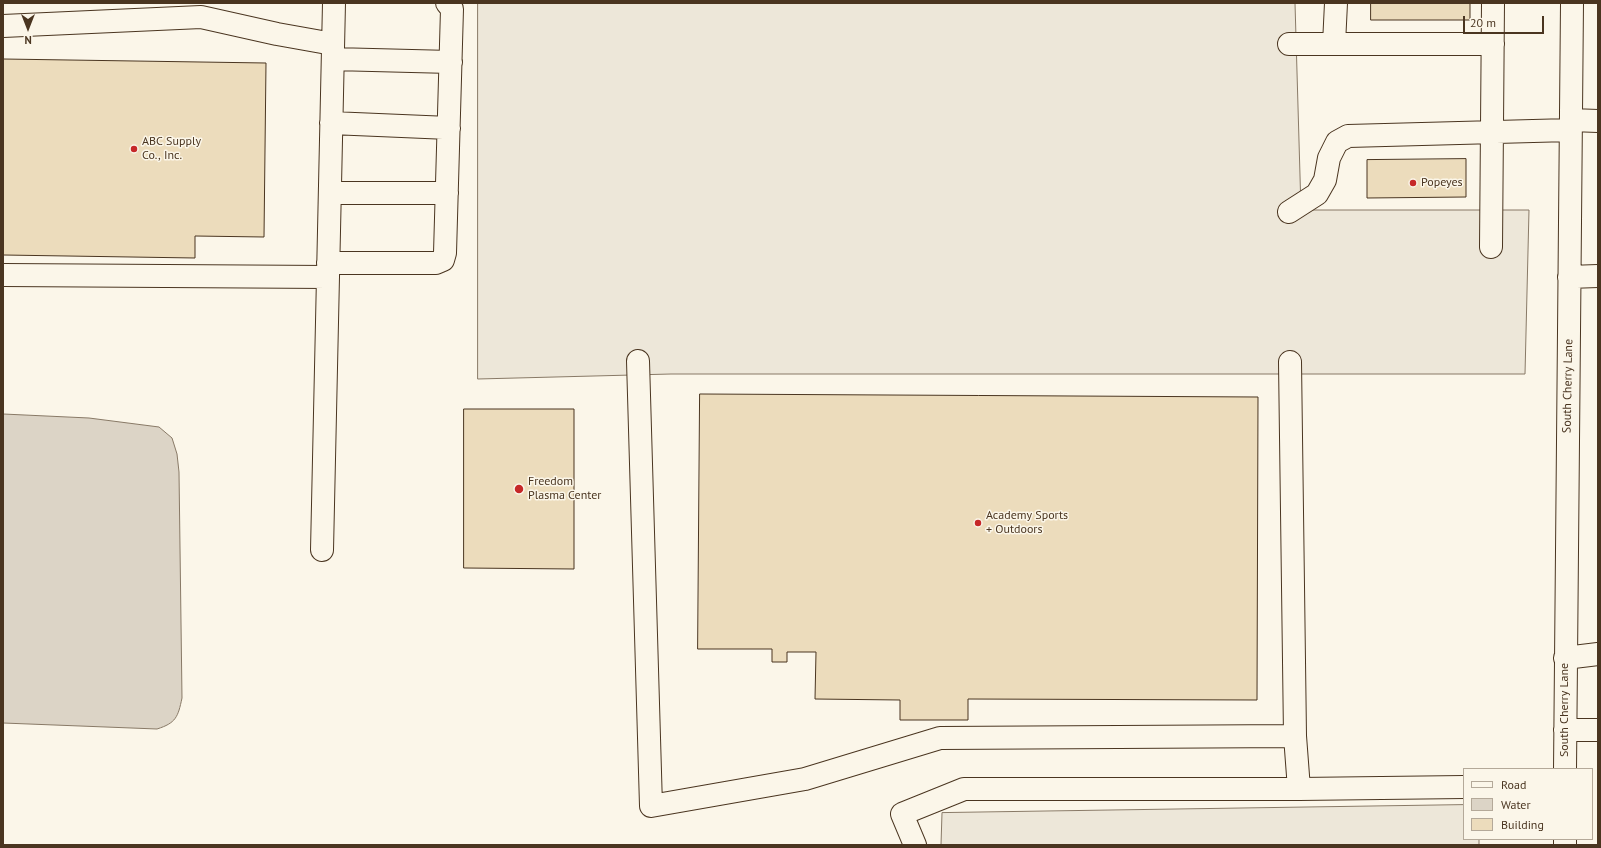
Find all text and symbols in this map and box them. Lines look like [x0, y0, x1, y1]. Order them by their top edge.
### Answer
north arrow [8, 8, 48, 48]
scale bar [1465, 8, 1546, 34]
text: 20 m [1470, 15, 1496, 30]
text: N [24, 33, 32, 47]
place label: ABC Supply Co., Inc. [142, 135, 201, 163]
marker: ABC Supply Co., Inc. [129, 144, 139, 154]
place label: Popeyes [1421, 176, 1463, 190]
marker: Popeyes [1408, 178, 1418, 188]
street label: South Cherry Lane [1560, 339, 1576, 433]
place label: Freedom Plasma Center [528, 475, 601, 503]
marker: Freedom Plasma Center [513, 483, 525, 495]
place label: Academy Sports + Outdoors [986, 509, 1068, 537]
marker: Academy Sports + Outdoors [973, 518, 983, 528]
street label: South Cherry Lane [1558, 663, 1572, 757]
legend [1463, 768, 1593, 840]
text: Road [1501, 777, 1526, 792]
text: Water [1501, 797, 1531, 812]
text: Building [1501, 817, 1544, 832]

